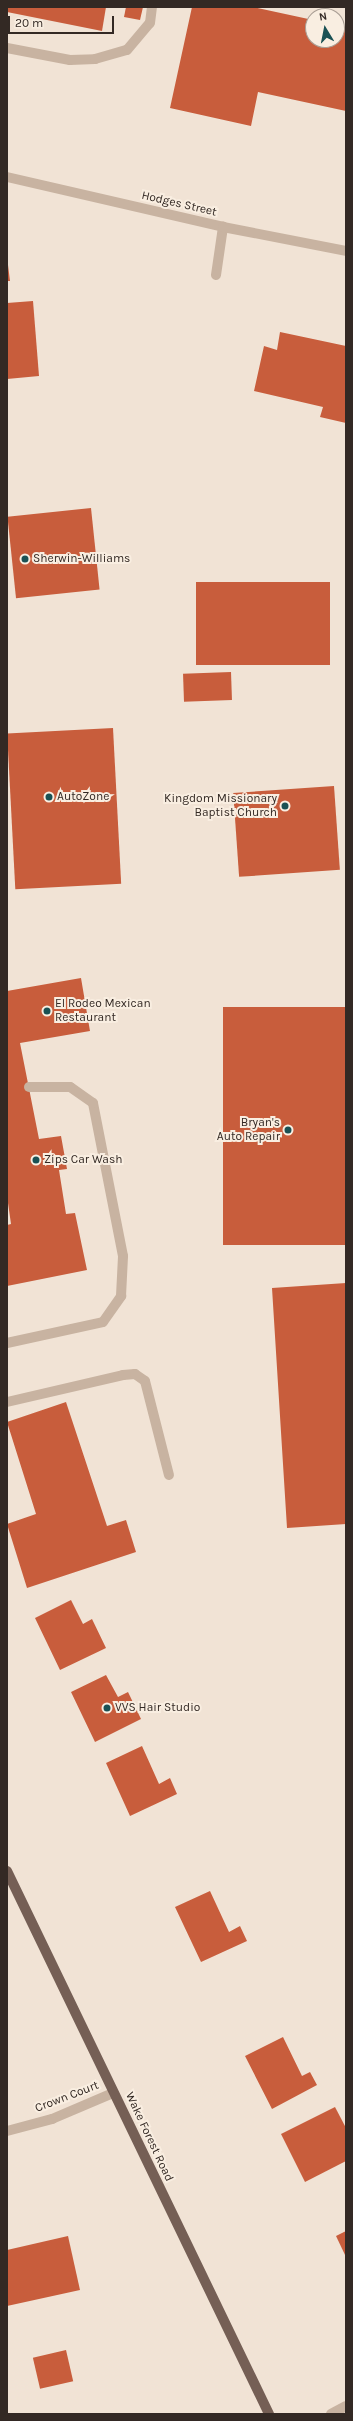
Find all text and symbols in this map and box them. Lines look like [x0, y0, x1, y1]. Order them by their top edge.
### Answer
scale bar [10, 8, 116, 34]
north arrow [305, 8, 345, 48]
text: N [318, 10, 328, 24]
text: 20 m [15, 16, 43, 30]
street label: Hodges Street [140, 188, 218, 220]
place label: Sherwin-Williams [33, 552, 130, 566]
marker: Sherwin-Williams [20, 554, 30, 564]
place label: AutoZone [57, 790, 109, 804]
marker: AutoZone [44, 792, 54, 802]
place label: Kingdom Missionary Baptist Church [164, 792, 277, 820]
marker: Kingdom Missionary Baptist Church [280, 801, 290, 811]
place label: El Rodeo Mexican Restaurant [55, 997, 151, 1025]
marker: El Rodeo Mexican Restaurant [42, 1006, 52, 1016]
place label: Bryan's Auto Repair [217, 1116, 280, 1144]
marker: Bryan's Auto Repair [283, 1125, 293, 1135]
place label: Zips Car Wash [44, 1153, 122, 1167]
marker: Zips Car Wash [31, 1155, 41, 1165]
place label: VVS Hair Studio [115, 1701, 200, 1715]
marker: VVS Hair Studio [102, 1703, 112, 1713]
street label: Crown Court [33, 2078, 101, 2116]
street label: Wake Forest Road [122, 2090, 176, 2184]

